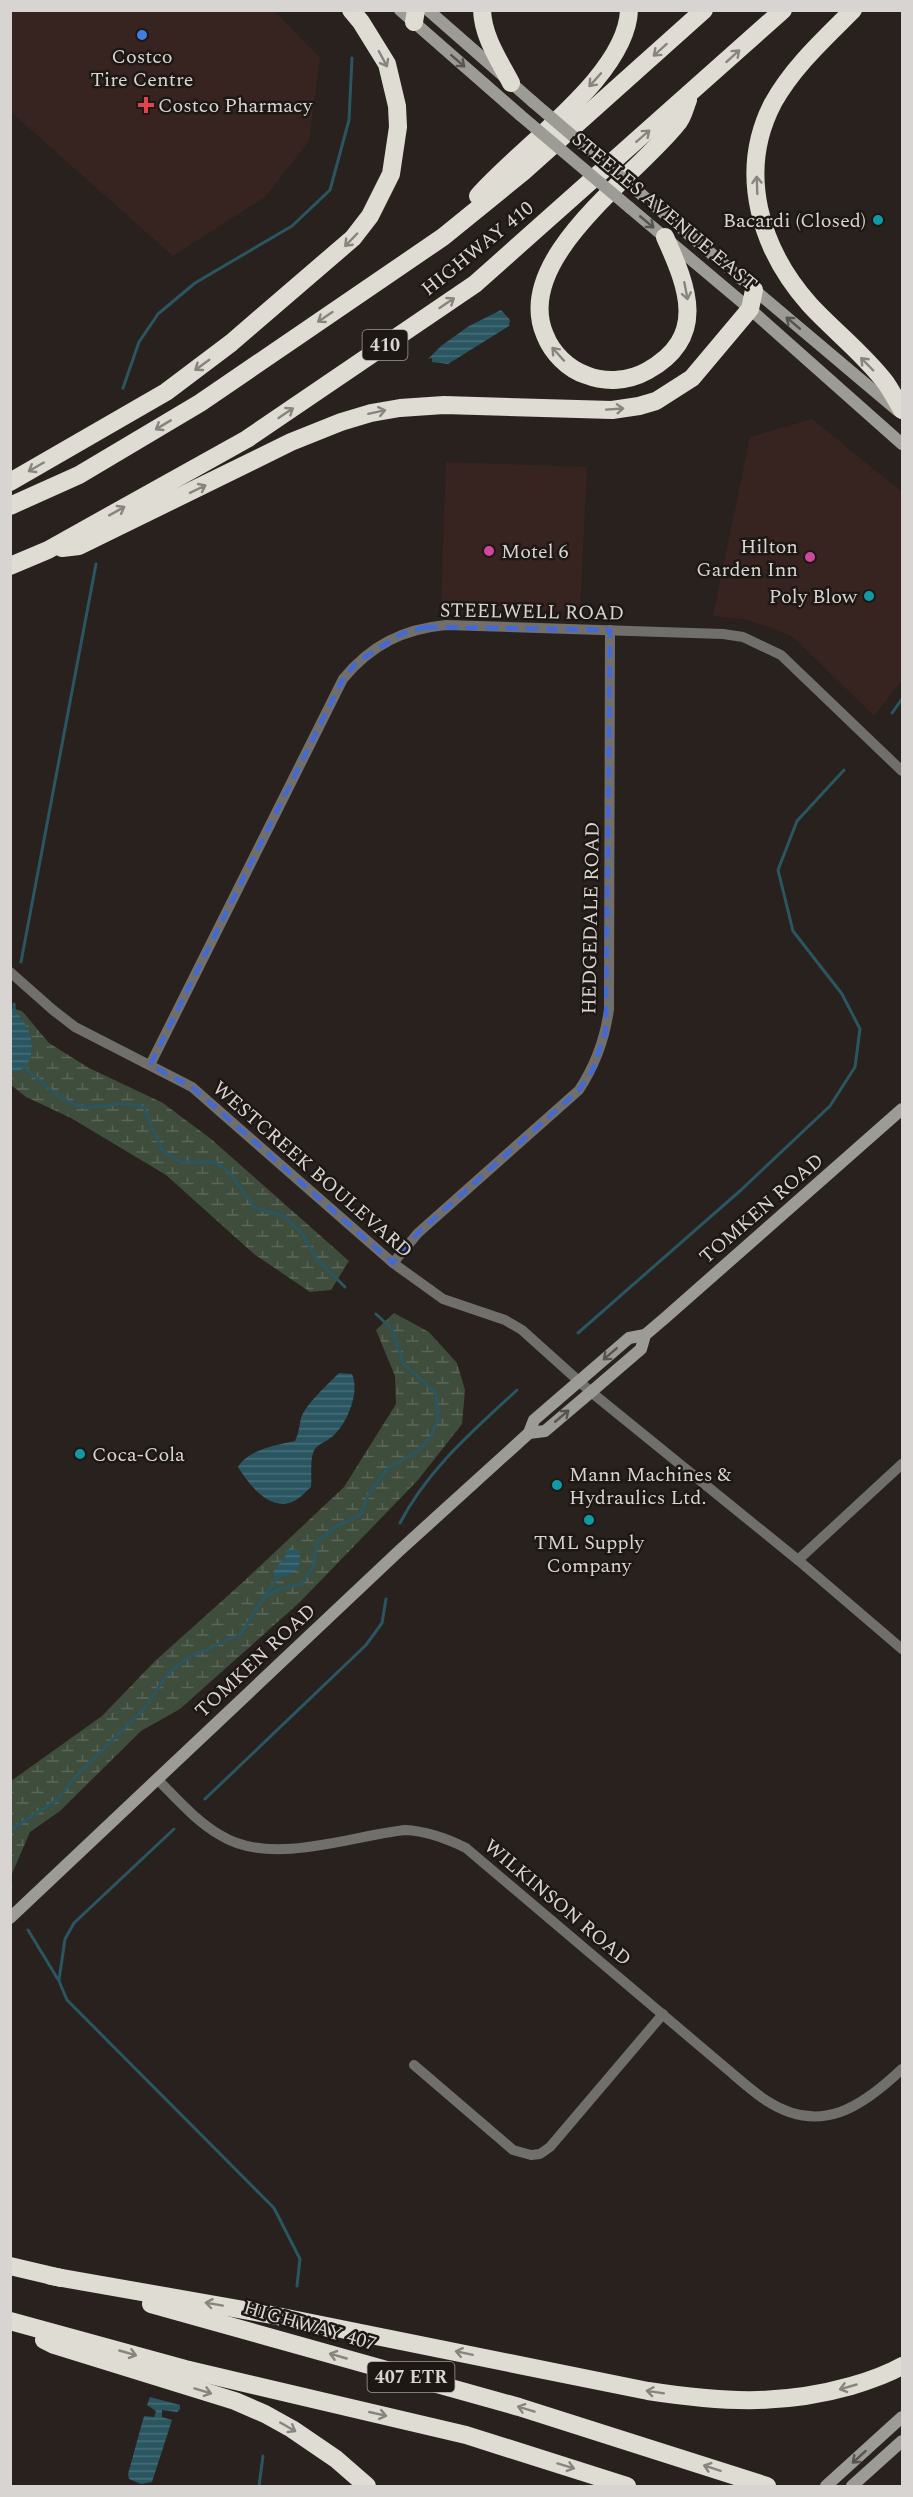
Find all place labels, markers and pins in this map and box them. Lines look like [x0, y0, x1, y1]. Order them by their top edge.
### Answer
marker: Costco Tire Centre [135, 28, 149, 42]
place label: Costco Tire Centre [90, 42, 194, 95]
place label: Costco Pharmacy [158, 91, 314, 121]
marker: Costco Pharmacy [139, 98, 153, 112]
place label: Bacardi (Closed) [723, 206, 866, 236]
marker: Bacardi (Closed) [871, 213, 885, 227]
place label: Hilton Garden Inn [696, 532, 798, 585]
place label: Motel 6 [501, 537, 569, 567]
marker: Motel 6 [482, 544, 496, 558]
marker: Hilton Garden Inn [803, 550, 817, 564]
place label: Poly Blow [769, 582, 858, 612]
marker: Poly Blow [862, 589, 876, 603]
place label: Coca-Cola [92, 1440, 185, 1470]
marker: Coca-Cola [73, 1447, 87, 1461]
place label: Mann Machines & Hydraulics Ltd. [569, 1460, 732, 1513]
marker: Mann Machines & Hydraulics Ltd. [550, 1478, 564, 1492]
marker: TML Supply Company [582, 1513, 596, 1527]
place label: TML Supply Company [534, 1528, 646, 1581]

